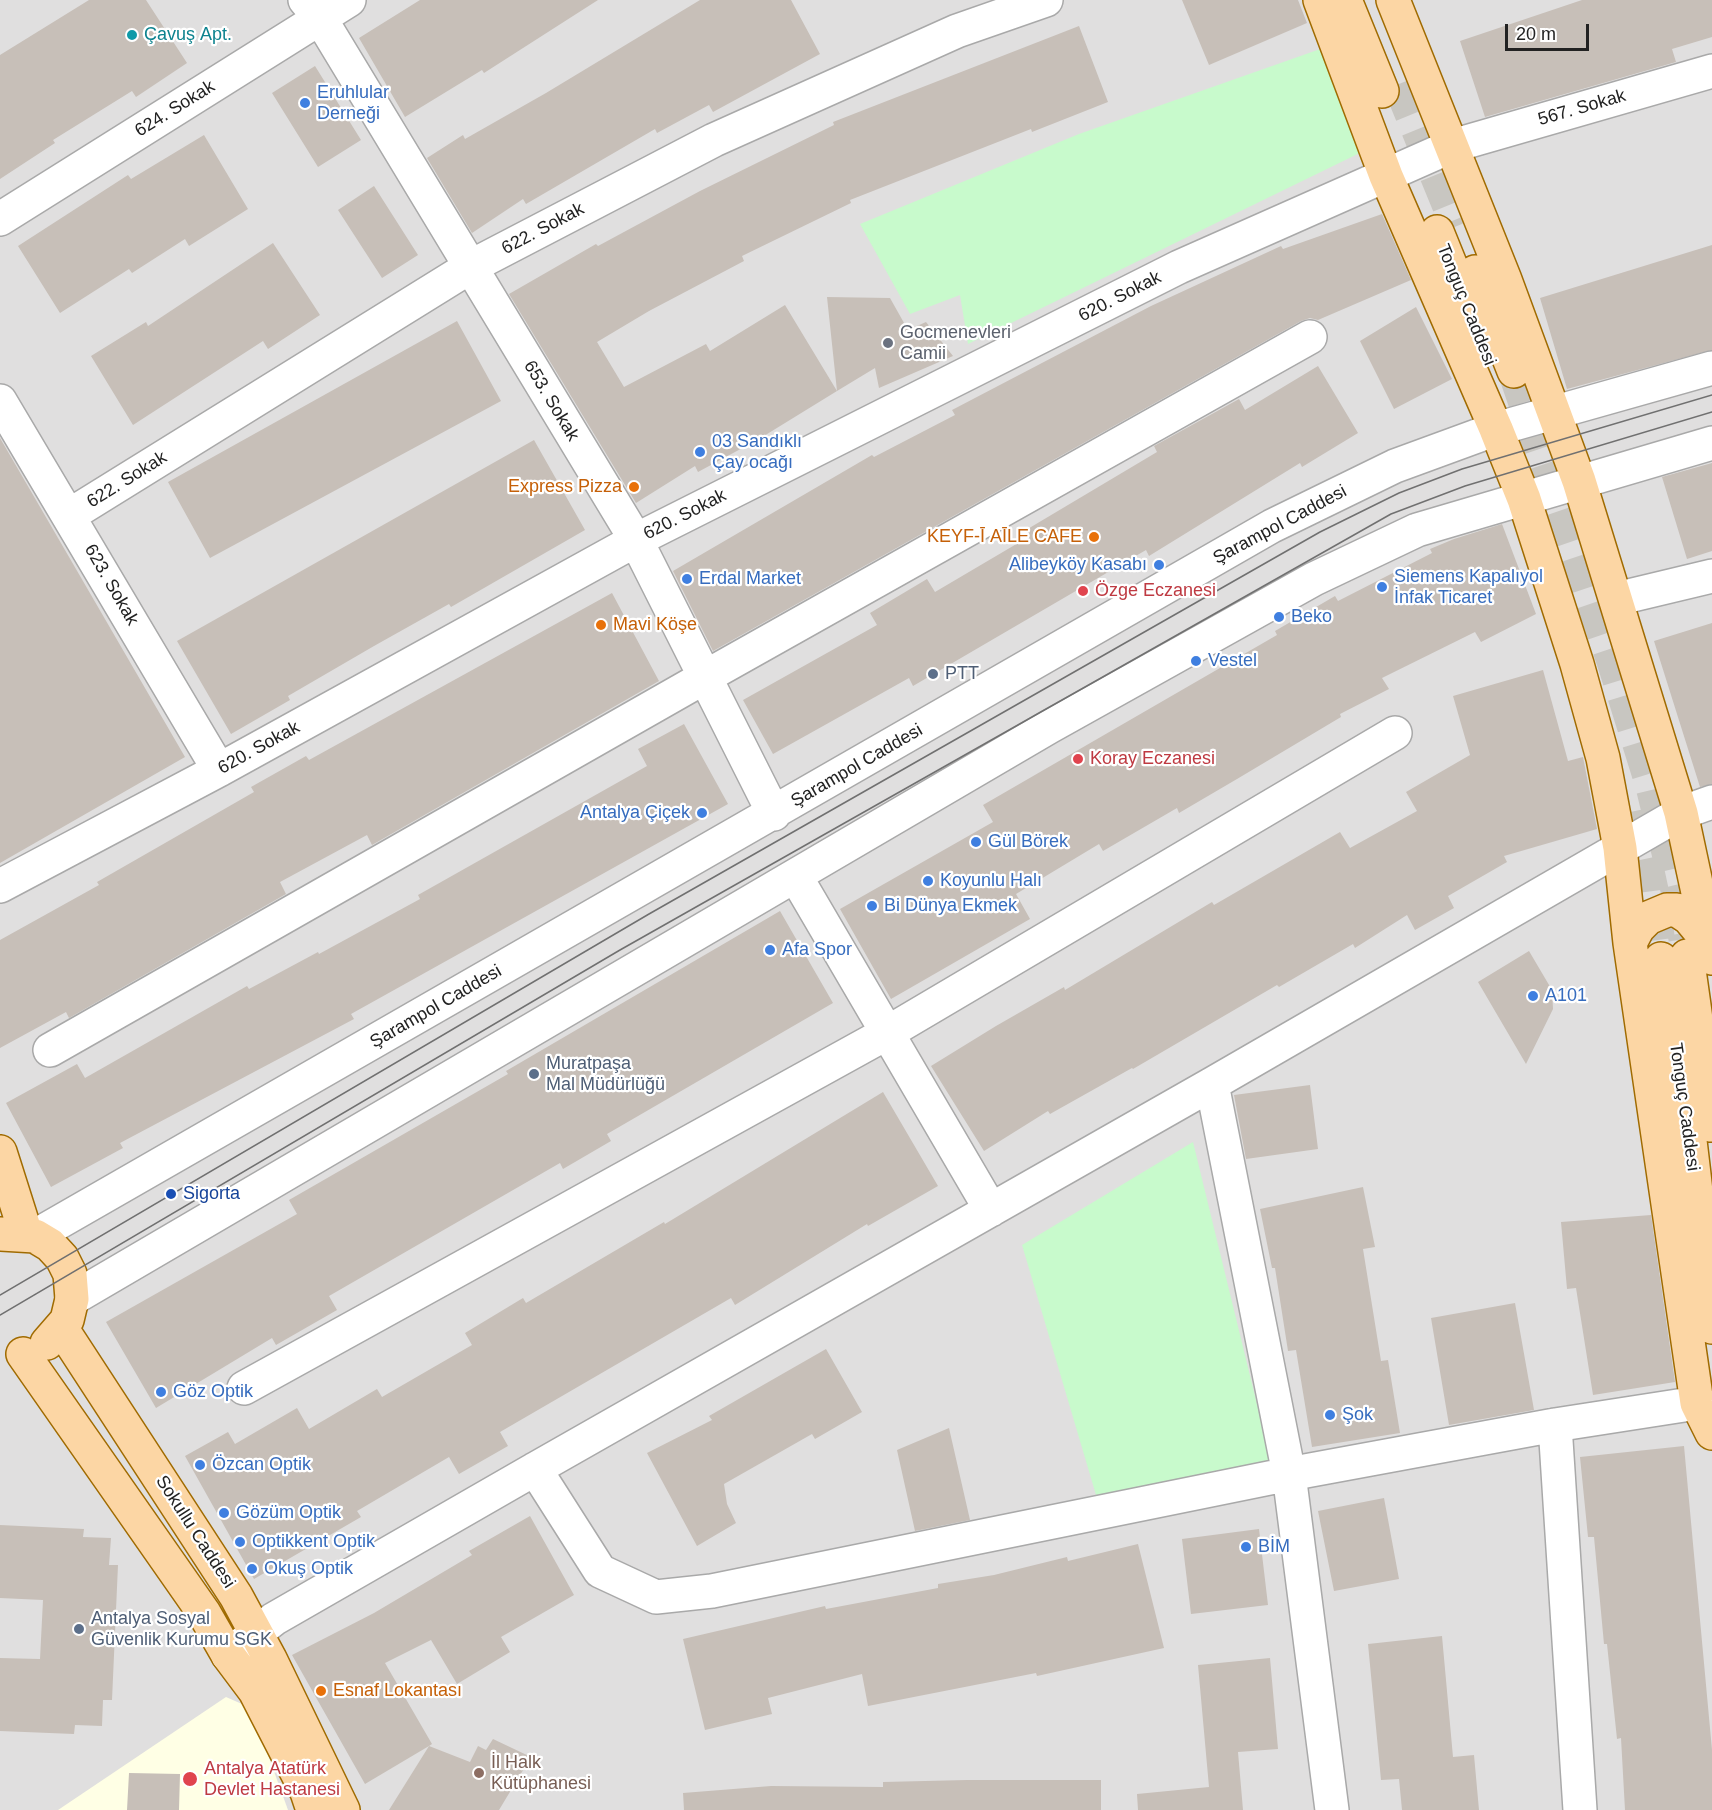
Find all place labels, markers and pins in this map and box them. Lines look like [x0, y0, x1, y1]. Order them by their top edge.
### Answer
place label: Çavuş Apt. [144, 24, 232, 46]
marker: Çavuş Apt. [125, 28, 139, 42]
place label: Eruhlular Derneği [317, 82, 389, 124]
marker: Eruhlular Derneği [298, 96, 312, 110]
place label: Gocmenevleri Camii [900, 322, 1011, 364]
marker: Gocmenevleri Camii [881, 336, 895, 350]
place label: 03 Sandıklı Çay ocağı [712, 431, 802, 474]
marker: 03 Sandıklı Çay ocağı [693, 445, 707, 459]
place label: Express Pizza [508, 476, 622, 498]
marker: Express Pizza [627, 480, 641, 494]
place label: KEYF-Ī AĪLE CAFE [927, 526, 1082, 548]
marker: KEYF-Ī AĪLE CAFE [1087, 530, 1101, 544]
place label: Alibeyköy Kasabı [1009, 554, 1147, 576]
marker: Alibeyköy Kasabı [1152, 558, 1166, 572]
place label: Siemens Kapalıyol İnfak Ticaret [1394, 566, 1543, 608]
place label: Erdal Market [699, 568, 801, 590]
marker: Erdal Market [680, 572, 694, 586]
place label: Özge Eczanesi [1095, 580, 1216, 602]
marker: Siemens Kapalıyol İnfak Ticaret [1375, 580, 1389, 594]
marker: Özge Eczanesi [1076, 584, 1090, 598]
place label: Beko [1291, 606, 1332, 628]
marker: Beko [1272, 610, 1286, 624]
place label: Mavi Köşe [613, 614, 697, 636]
marker: Mavi Köşe [594, 618, 608, 632]
place label: Vestel [1208, 650, 1257, 672]
marker: Vestel [1189, 654, 1203, 668]
place label: PTT [945, 663, 979, 685]
marker: PTT [926, 667, 940, 681]
place label: Koray Eczanesi [1090, 748, 1215, 770]
marker: Koray Eczanesi [1071, 752, 1085, 766]
place label: Antalya Çiçek [580, 802, 690, 824]
marker: Antalya Çiçek [695, 806, 709, 820]
place label: Gül Börek [988, 831, 1068, 853]
marker: Gül Börek [969, 835, 983, 849]
place label: Koyunlu Halı [940, 870, 1042, 892]
marker: Koyunlu Halı [921, 874, 935, 888]
place label: Bi Dünya Ekmek [884, 895, 1017, 917]
marker: Bi Dünya Ekmek [865, 899, 879, 913]
place label: Afa Spor [782, 939, 852, 961]
marker: Afa Spor [763, 943, 777, 957]
place label: A101 [1545, 985, 1587, 1007]
marker: A101 [1526, 989, 1540, 1003]
place label: Muratpaşa Mal Müdürlüğü [546, 1053, 665, 1096]
marker: Muratpaşa Mal Müdürlüğü [527, 1067, 541, 1081]
place label: Sigorta [183, 1183, 240, 1205]
marker: Sigorta [164, 1187, 178, 1201]
place label: Göz Optik [173, 1381, 253, 1403]
marker: Göz Optik [154, 1385, 168, 1399]
place label: Şok [1342, 1404, 1373, 1426]
marker: Şok [1323, 1408, 1337, 1422]
place label: Özcan Optik [212, 1454, 311, 1476]
marker: Özcan Optik [193, 1458, 207, 1472]
place label: Gözüm Optik [236, 1502, 341, 1524]
marker: Gözüm Optik [217, 1506, 231, 1520]
place label: Optikkent Optik [252, 1531, 375, 1553]
marker: Optikkent Optik [233, 1535, 247, 1549]
place label: BİM [1258, 1536, 1290, 1558]
marker: BİM [1239, 1540, 1253, 1554]
place label: Okuş Optik [264, 1558, 353, 1580]
marker: Okuş Optik [245, 1562, 259, 1576]
place label: Antalya Sosyal Güvenlik Kurumu SGK [91, 1608, 272, 1650]
marker: Antalya Sosyal Güvenlik Kurumu SGK [72, 1622, 86, 1636]
place label: Esnaf Lokantası [333, 1680, 462, 1702]
marker: Esnaf Lokantası [314, 1684, 328, 1698]
place label: İl Halk Kütüphanesi [491, 1752, 591, 1794]
place label: Antalya Atatürk Devlet Hastanesi [204, 1758, 340, 1800]
marker: İl Halk Kütüphanesi [472, 1766, 486, 1780]
marker: Antalya Atatürk Devlet Hastanesi [181, 1770, 199, 1788]

